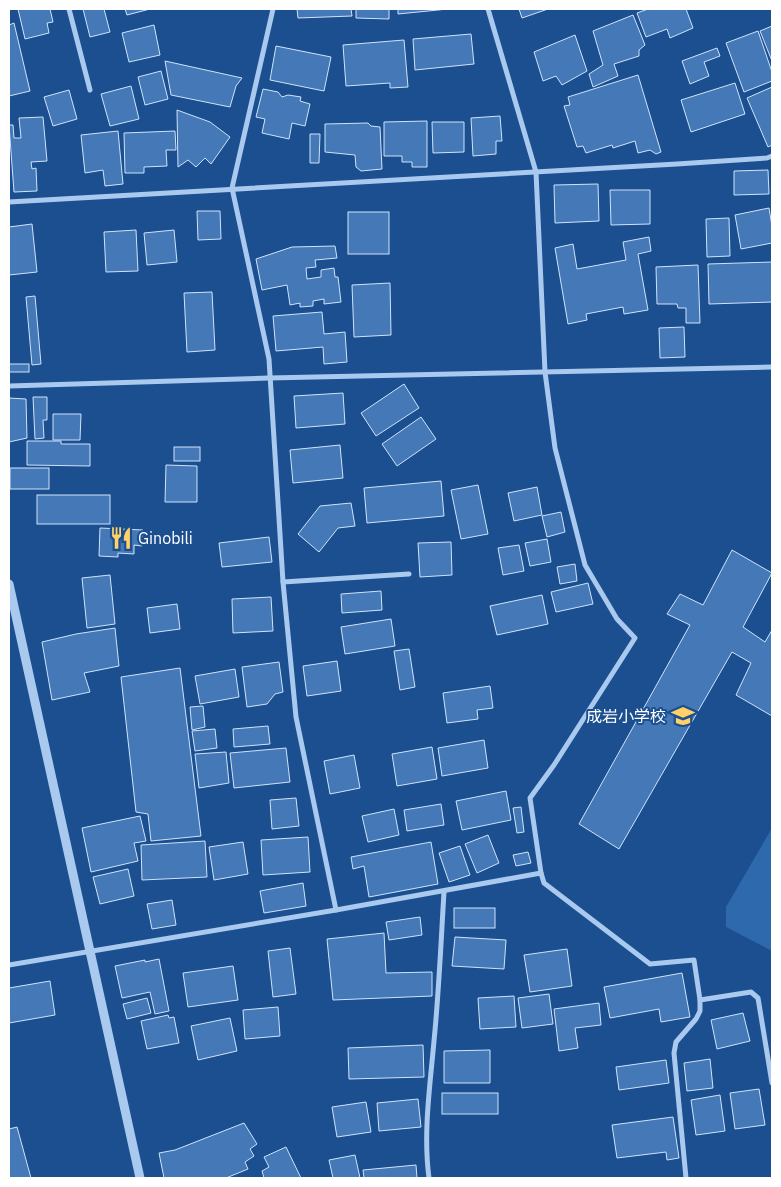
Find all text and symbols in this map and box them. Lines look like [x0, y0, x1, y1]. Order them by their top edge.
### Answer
restaurant icon: Ginobili [108, 525, 134, 551]
place label: Ginobili [138, 528, 193, 548]
school or university icon: 成岩小学校 [670, 703, 696, 729]
place label: 成岩小学校 [586, 706, 666, 726]

